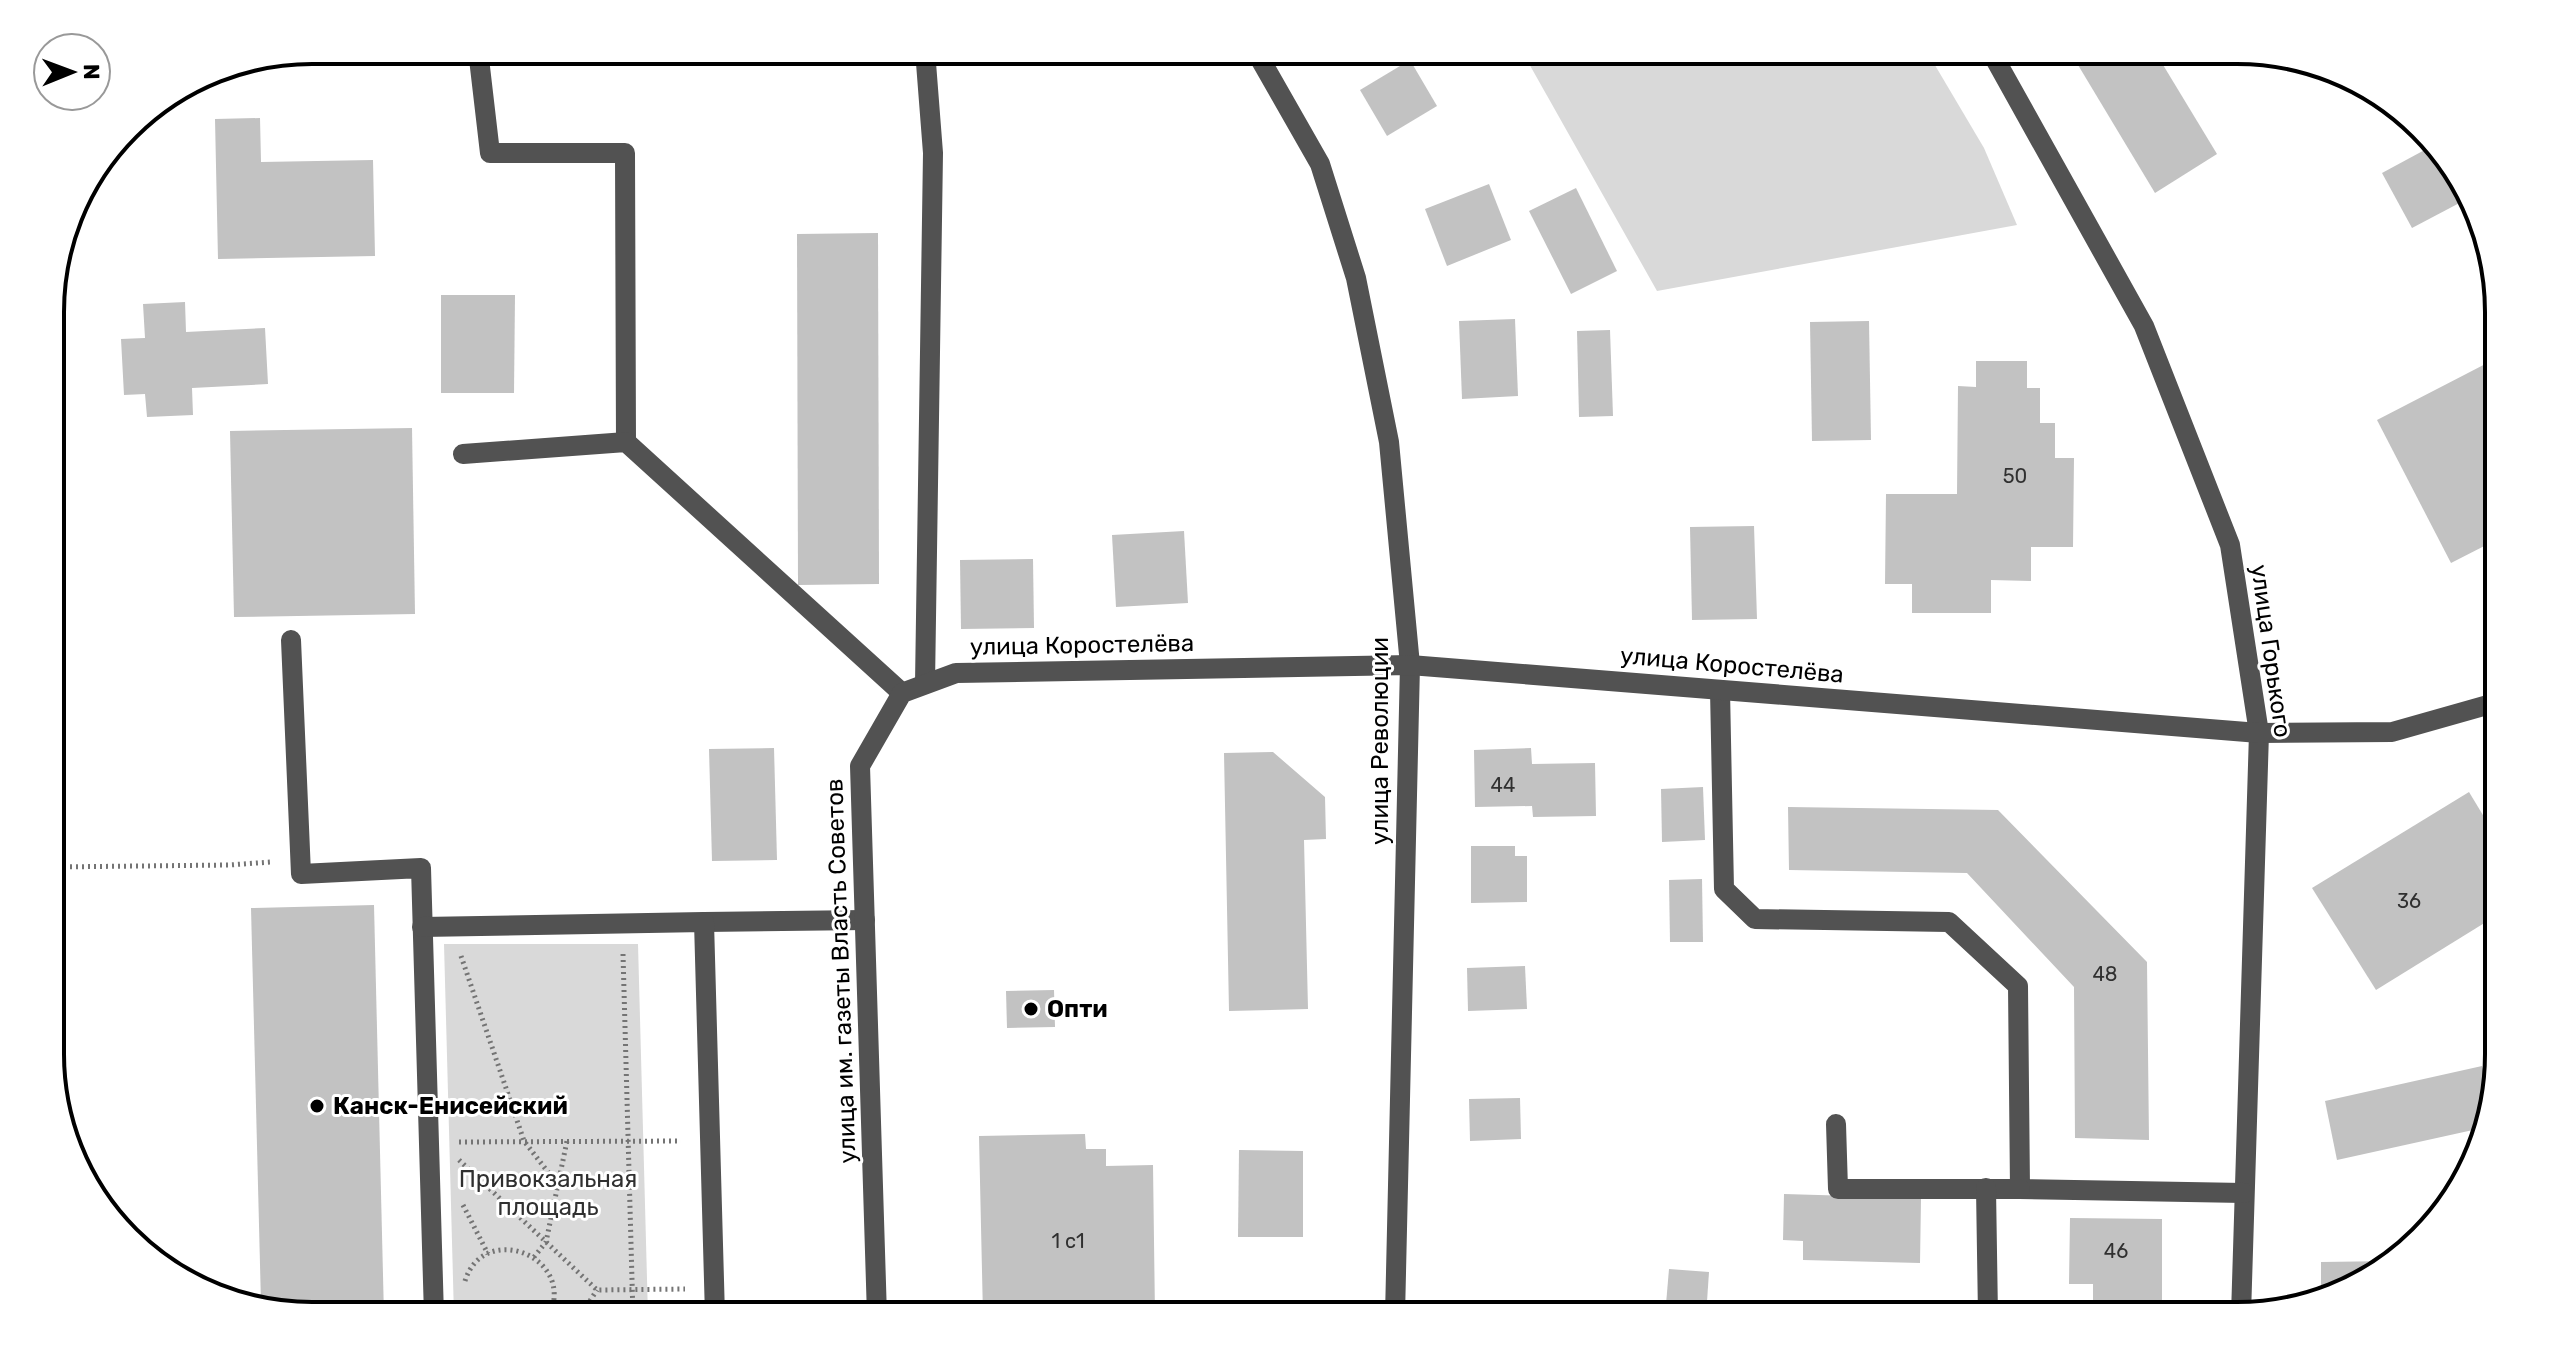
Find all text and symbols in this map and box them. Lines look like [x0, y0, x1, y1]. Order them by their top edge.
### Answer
north arrow [32, 32, 112, 112]
text: N [78, 64, 105, 80]
house number: 50 [2003, 464, 2027, 488]
street label: улица Горького [2245, 563, 2297, 739]
street label: улица Коростелёва [970, 629, 1194, 661]
street label: улица Революции [1366, 637, 1394, 845]
street label: улица Коростелёва [1619, 641, 1845, 689]
house number: 44 [1491, 773, 1515, 797]
street label: улица им. газеты Власть Советов [820, 778, 862, 1164]
house number: 36 [2397, 889, 2421, 913]
house number: 48 [2092, 962, 2118, 986]
place label: Опти [1047, 995, 1108, 1023]
marker: Опти [1022, 1000, 1040, 1018]
place label: Канск-Енисейский [333, 1092, 568, 1120]
marker: Канск-Енисейский [308, 1097, 326, 1115]
park label: Привокзальная площадь [459, 1165, 637, 1221]
house number: 1 с1 [1051, 1229, 1085, 1253]
house number: 46 [2104, 1239, 2128, 1263]

